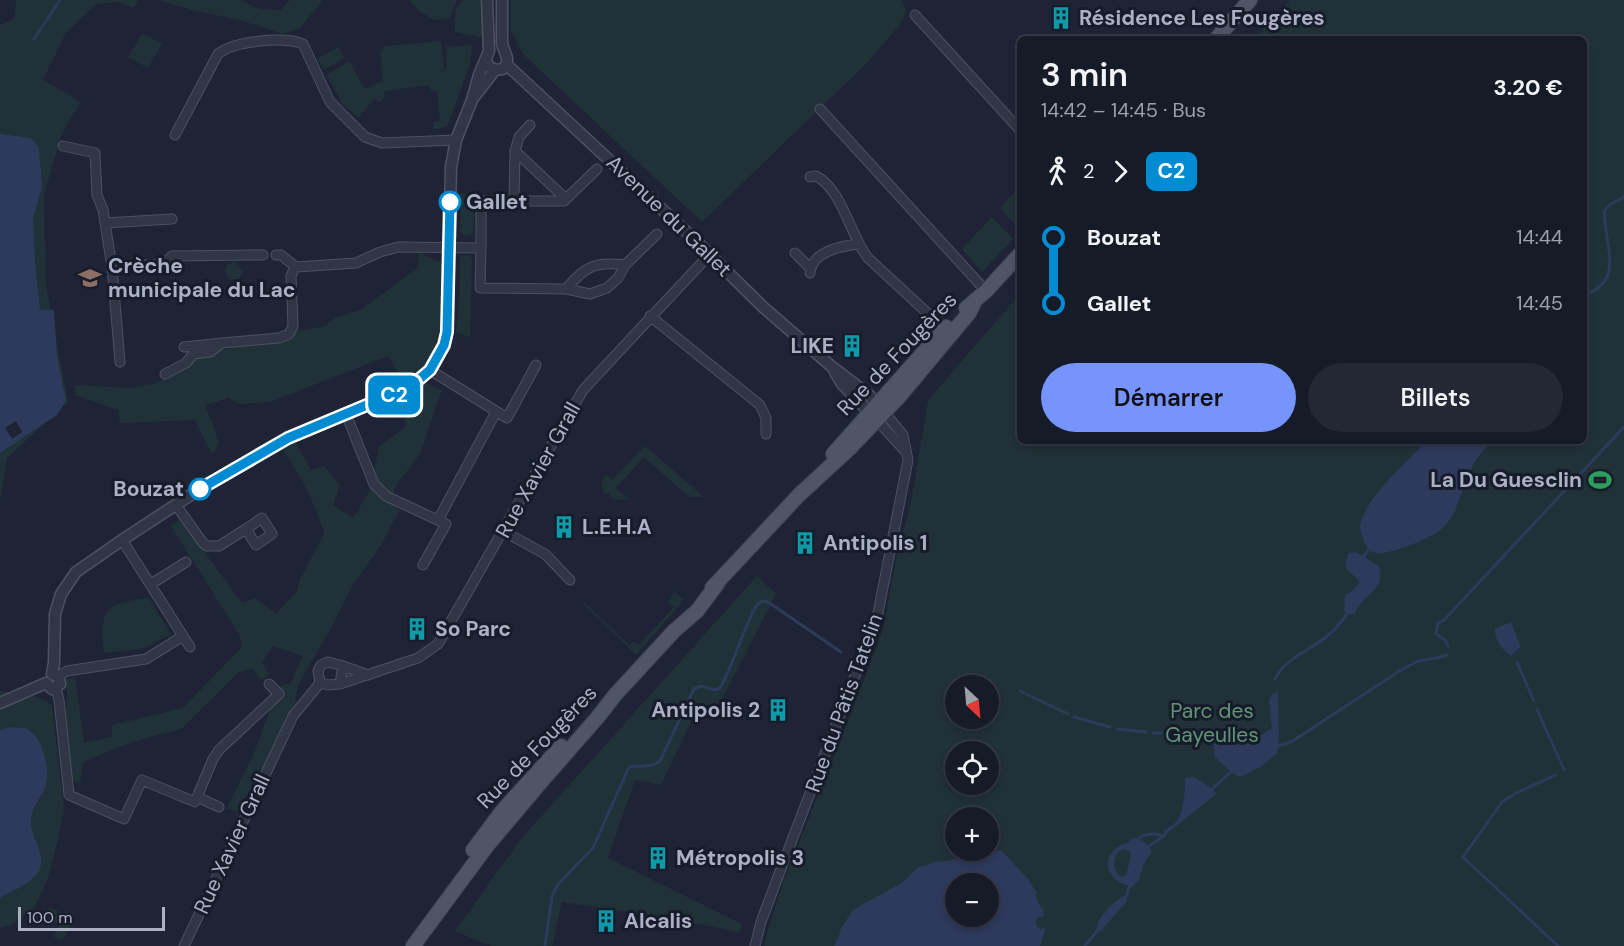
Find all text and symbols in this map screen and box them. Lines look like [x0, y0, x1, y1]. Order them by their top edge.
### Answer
place label: Résidence Les Fougères [1079, 4, 1325, 32]
building icon: Résidence Les Fougères [1048, 5, 1074, 31]
text: 3 min [1041, 53, 1128, 96]
text: 3.20 € [1494, 73, 1563, 102]
text: 14:42 – 14:45 · Bus [1041, 97, 1206, 123]
street label: Avenue du Gallet [600, 149, 738, 283]
icon: walk [1041, 155, 1074, 188]
icon: forward [1104, 155, 1137, 188]
text: C2 [1158, 157, 1185, 185]
text: 2 [1083, 158, 1095, 184]
place label: Gallet [466, 188, 527, 216]
marker: Gallet [439, 191, 461, 213]
text: Bouzat [1087, 223, 1161, 252]
text: 14:44 [1516, 224, 1563, 250]
place label: Crèche municipale du Lac [108, 252, 296, 304]
school or university icon: Crèche municipale du Lac [77, 265, 103, 291]
street label: Rue de Fougères [831, 286, 963, 422]
text: Gallet [1087, 289, 1151, 318]
text: 14:45 [1516, 290, 1563, 316]
place label: LIKE [791, 332, 834, 360]
building icon: LIKE [839, 333, 865, 359]
button: Démarrer [1041, 363, 1296, 432]
button: Billets [1308, 363, 1563, 432]
line badge: C2 [367, 376, 421, 414]
text: C2 [380, 381, 408, 409]
street label: Rue Xavier Grall [489, 397, 587, 543]
place label: La Du Guesclin [1430, 466, 1582, 494]
sports icon: La Du Guesclin [1587, 467, 1613, 493]
place label: Bouzat [113, 475, 184, 503]
marker: Bouzat [189, 478, 211, 500]
place label: L.E.H.A [582, 513, 652, 541]
building icon: L.E.H.A [551, 514, 577, 540]
place label: Antipolis 1 [823, 529, 927, 557]
building icon: Antipolis 1 [792, 530, 818, 556]
street label: Rue du Pâtis Tatelin [799, 610, 889, 796]
place label: So Parc [435, 615, 511, 643]
building icon: So Parc [404, 616, 430, 642]
north arrow [945, 675, 999, 729]
map controls [945, 675, 999, 927]
street label: Rue de Fougères [471, 679, 603, 815]
place label: Antipolis 2 [651, 696, 760, 724]
building icon: Antipolis 2 [765, 697, 791, 723]
park label: Parc des Gayeulles [1165, 697, 1259, 749]
button: locate [945, 741, 999, 795]
street label: Rue Xavier Grall [187, 770, 277, 918]
button: + [945, 807, 999, 861]
place label: Métropolis 3 [676, 844, 804, 872]
building icon: Métropolis 3 [645, 845, 671, 871]
button: − [945, 873, 999, 927]
scale bar [18, 904, 165, 932]
text: 100 m [27, 907, 72, 928]
place label: Alcalis [624, 907, 692, 935]
building icon: Alcalis [593, 908, 619, 934]

